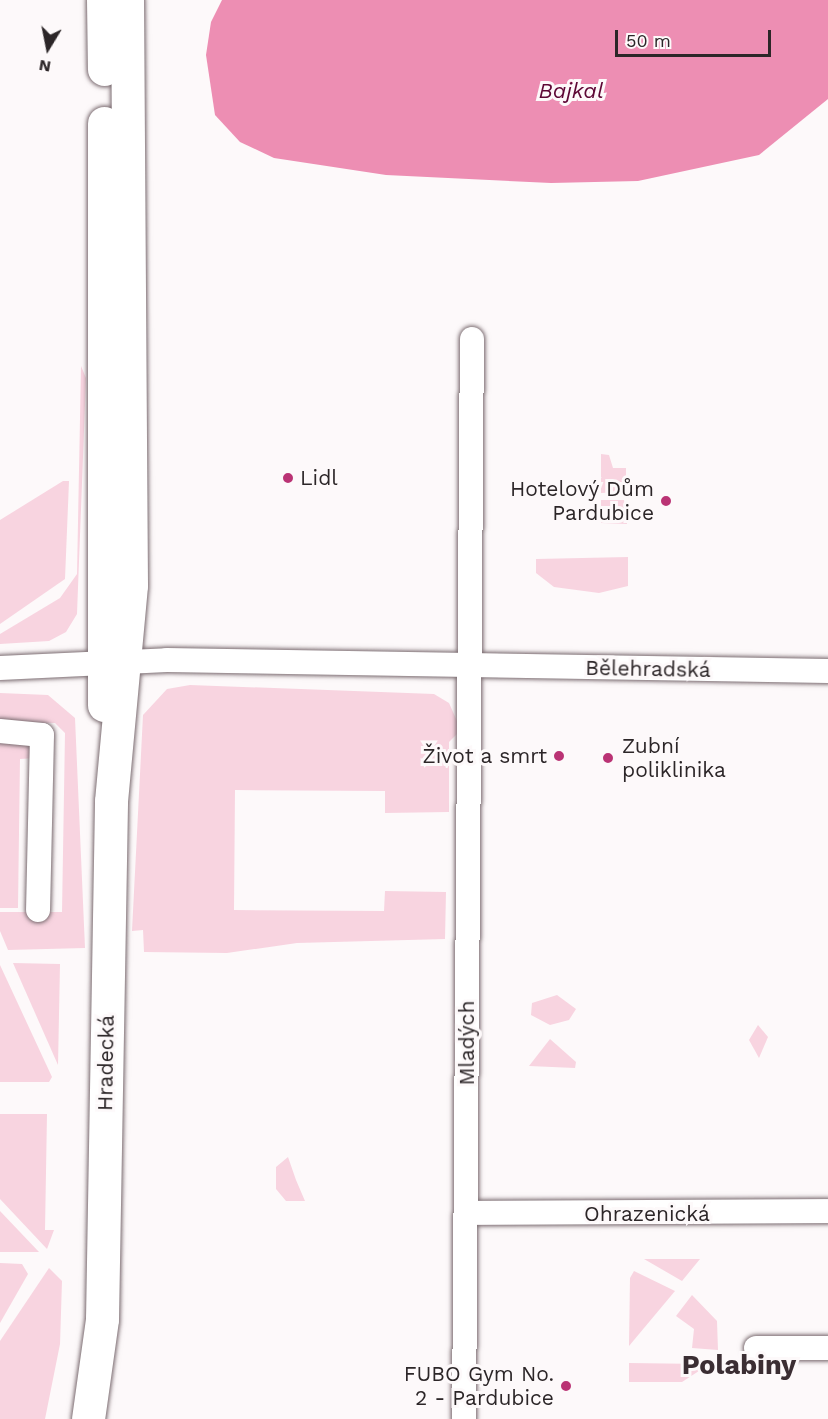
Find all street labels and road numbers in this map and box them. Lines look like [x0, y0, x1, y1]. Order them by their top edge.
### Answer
street label: Bělehradská [585, 655, 711, 683]
street label: Mladých [454, 1001, 480, 1085]
street label: Hradecká [93, 1015, 119, 1111]
street label: Ohrazenická [584, 1201, 710, 1227]

